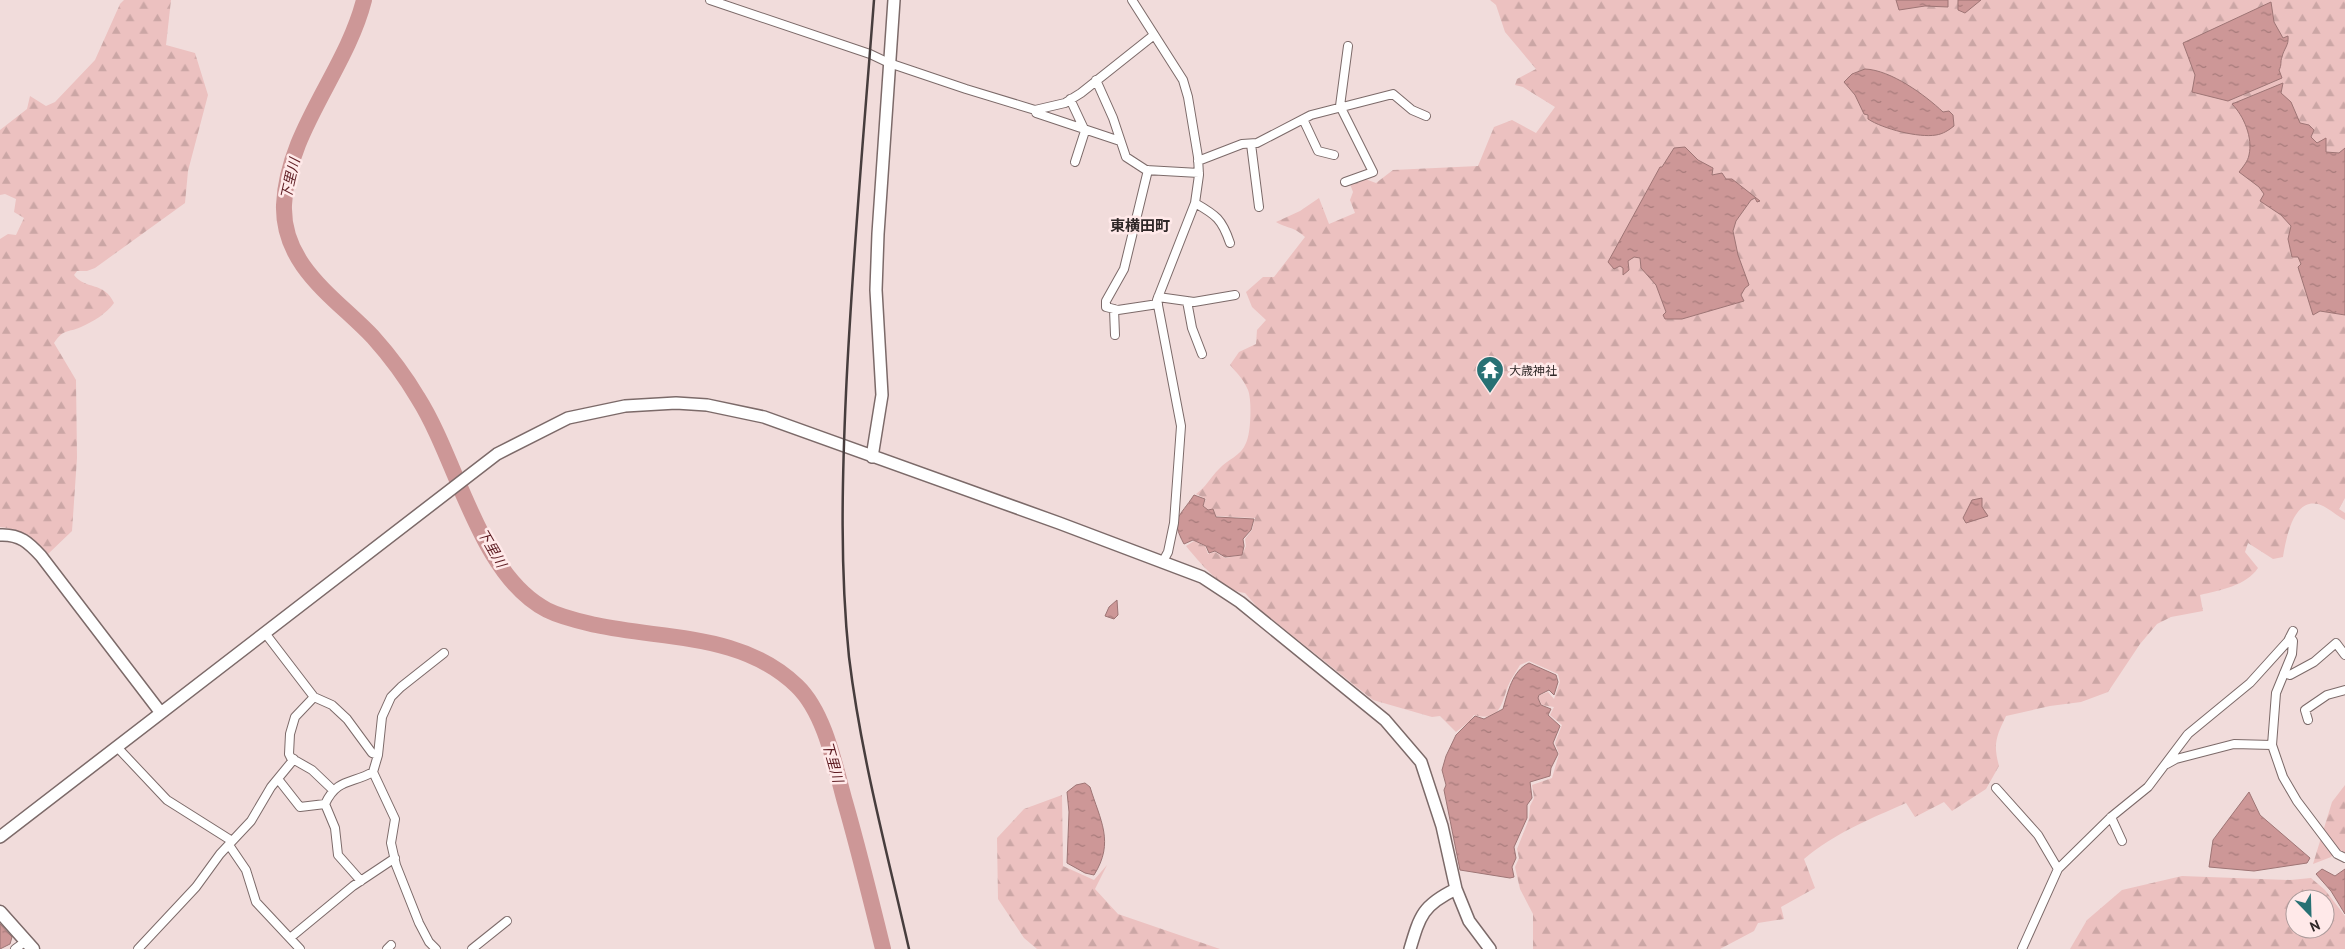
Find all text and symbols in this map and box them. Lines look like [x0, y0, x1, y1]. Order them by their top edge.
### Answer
water label: 下里川 [277, 155, 304, 201]
district label: 東横田町 [1110, 216, 1170, 235]
temple icon: 大歳神社 [1475, 355, 1505, 394]
place label: 大歳神社 [1509, 363, 1557, 378]
water label: 下里川 [474, 525, 511, 572]
water label: 下里川 [819, 739, 848, 787]
north arrow [2285, 889, 2335, 939]
text: N [2307, 916, 2323, 936]

